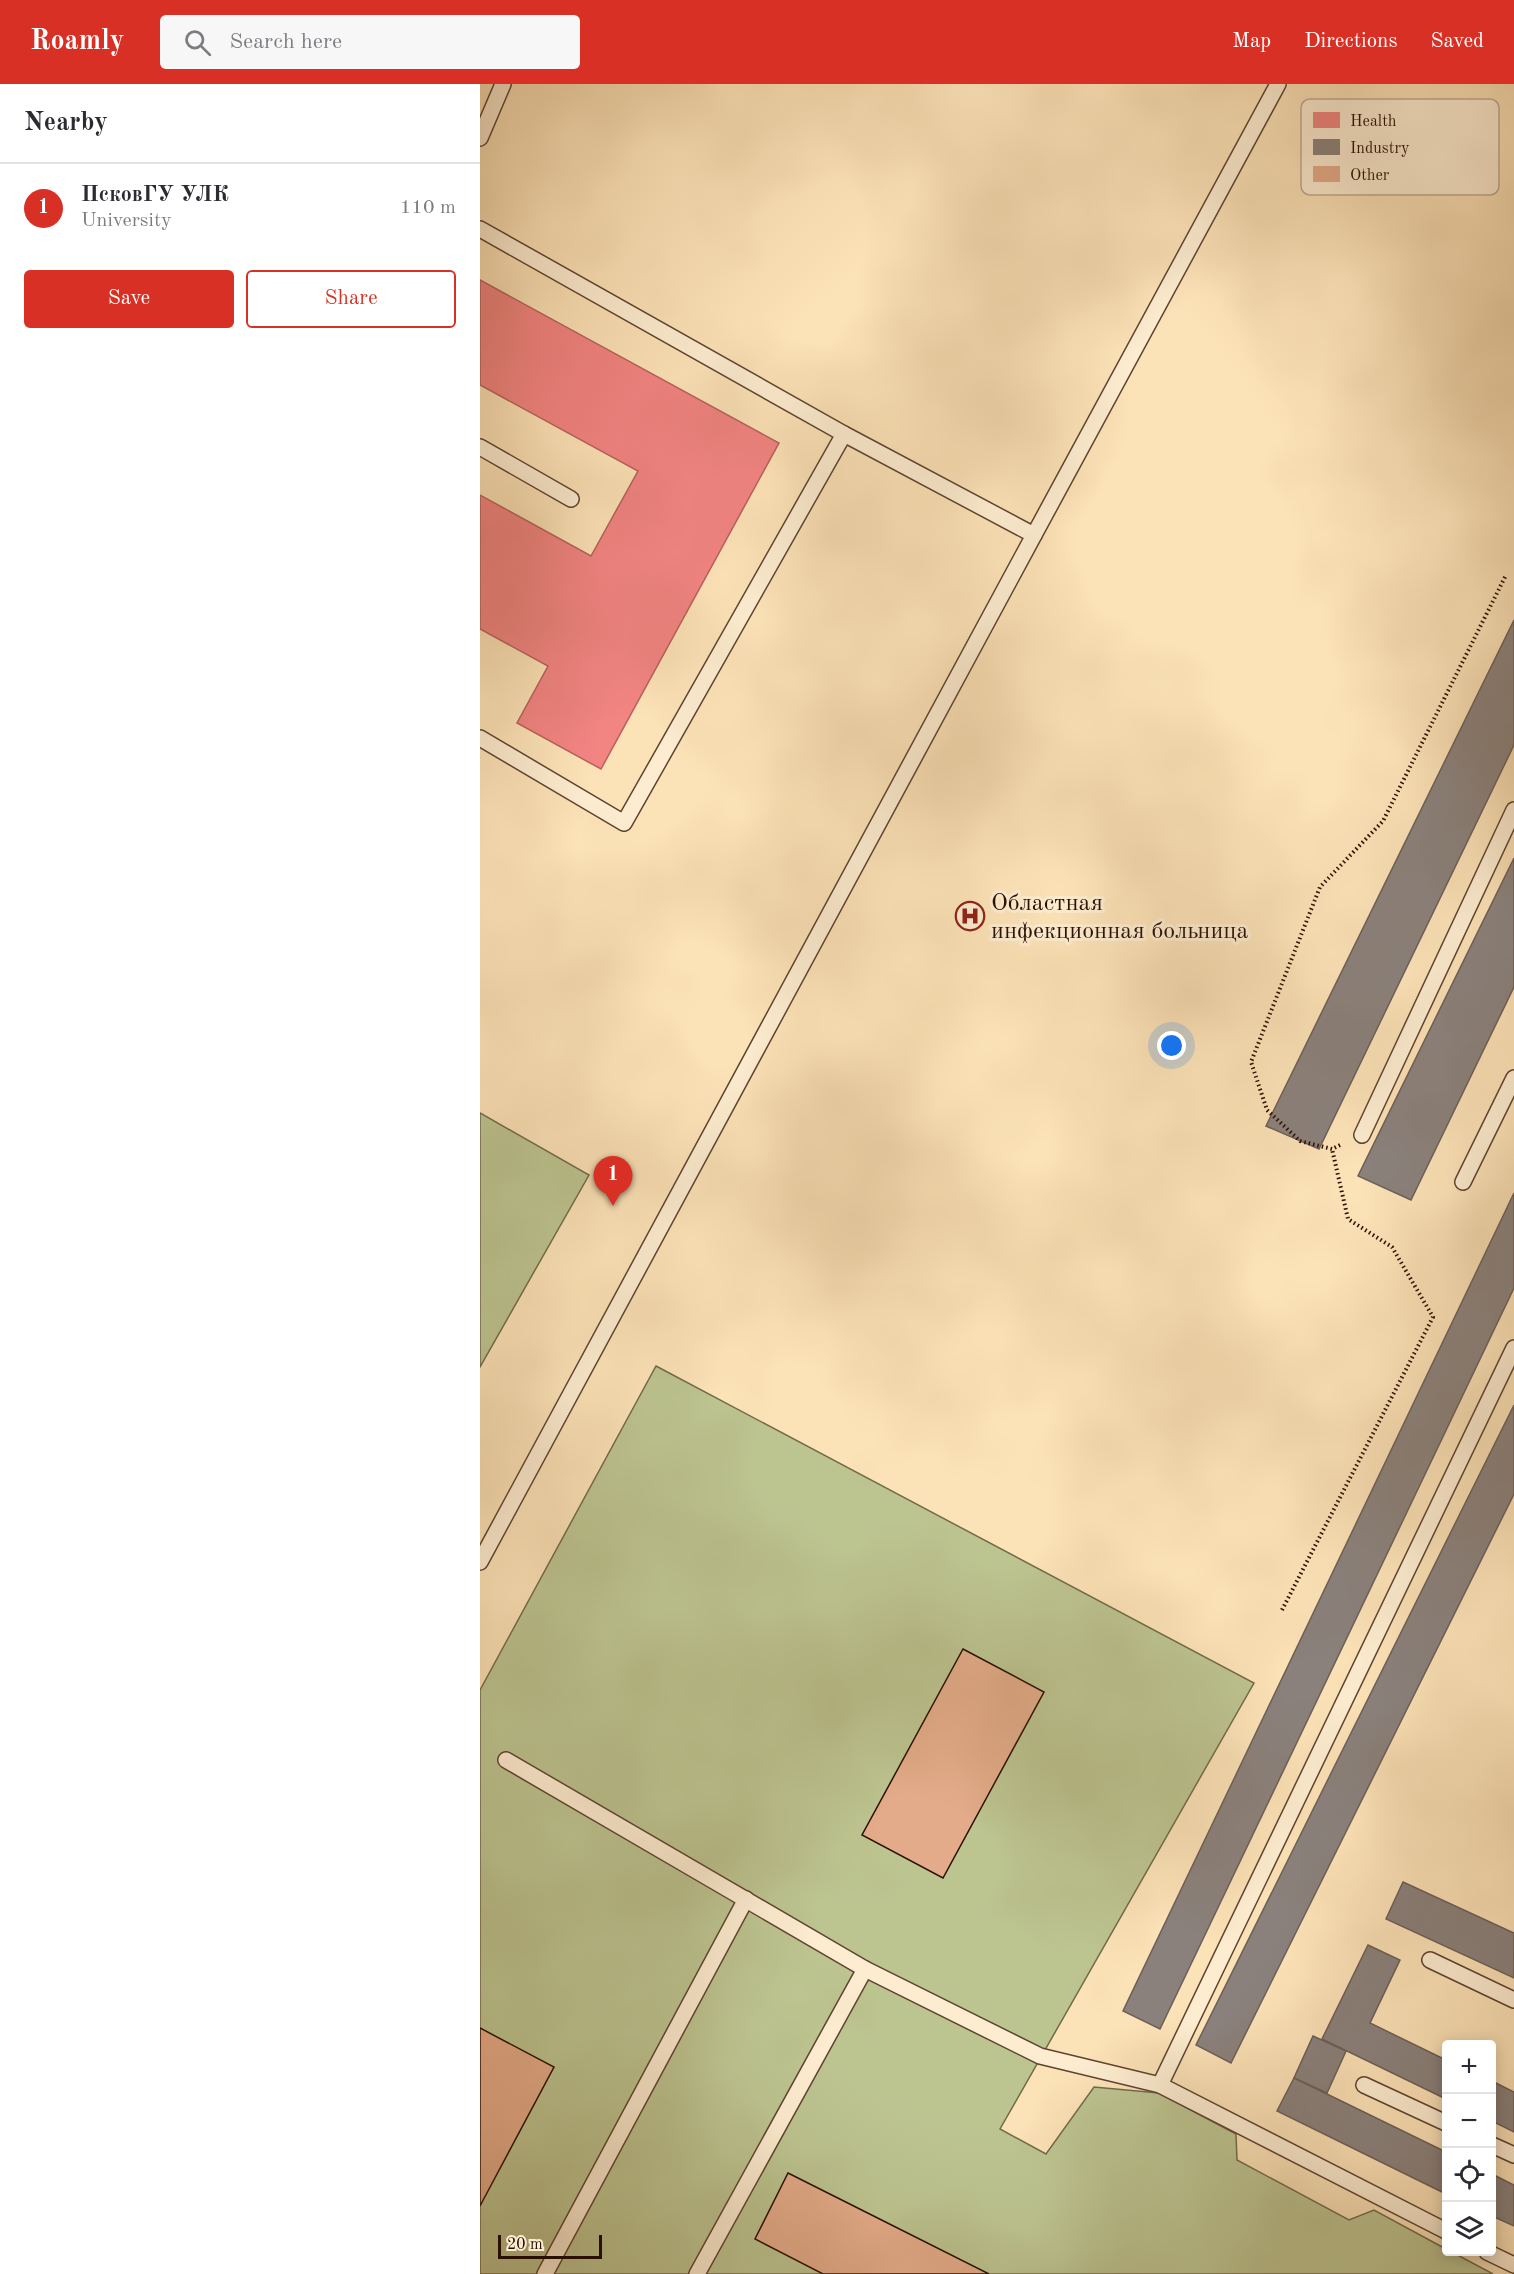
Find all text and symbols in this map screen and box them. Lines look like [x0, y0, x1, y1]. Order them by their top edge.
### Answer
search box [160, 15, 580, 69]
icon: search [181, 26, 214, 59]
text: Roamly [30, 28, 124, 56]
text: Search here [229, 31, 342, 53]
text: Map [1232, 31, 1271, 52]
text: Directions [1304, 31, 1398, 52]
text: Saved [1431, 31, 1484, 52]
legend [1301, 99, 1499, 195]
text: Nearby [24, 110, 108, 136]
text: Health [1350, 114, 1397, 130]
text: Industry [1350, 141, 1410, 157]
text: Other [1350, 168, 1390, 184]
text: ПсковГУ УЛК [81, 184, 229, 206]
text: 1 [38, 198, 49, 218]
text: 110 m [400, 198, 456, 218]
text: University [81, 211, 172, 231]
button: Save [24, 270, 234, 328]
button: Share [246, 270, 456, 328]
place label: Областная инфекционная больница [991, 892, 1248, 944]
hospital icon: Областная инфекционная больница [954, 900, 986, 932]
your location [1157, 1031, 1186, 1060]
pin: 1 [594, 1156, 632, 1206]
map controls [1442, 2040, 1496, 2256]
button: + [1442, 2040, 1496, 2094]
button: − [1442, 2094, 1496, 2148]
button: locate [1442, 2148, 1496, 2202]
button: layers [1442, 2202, 1496, 2256]
scale bar [498, 2232, 602, 2260]
text: 20 m [507, 2237, 543, 2253]

